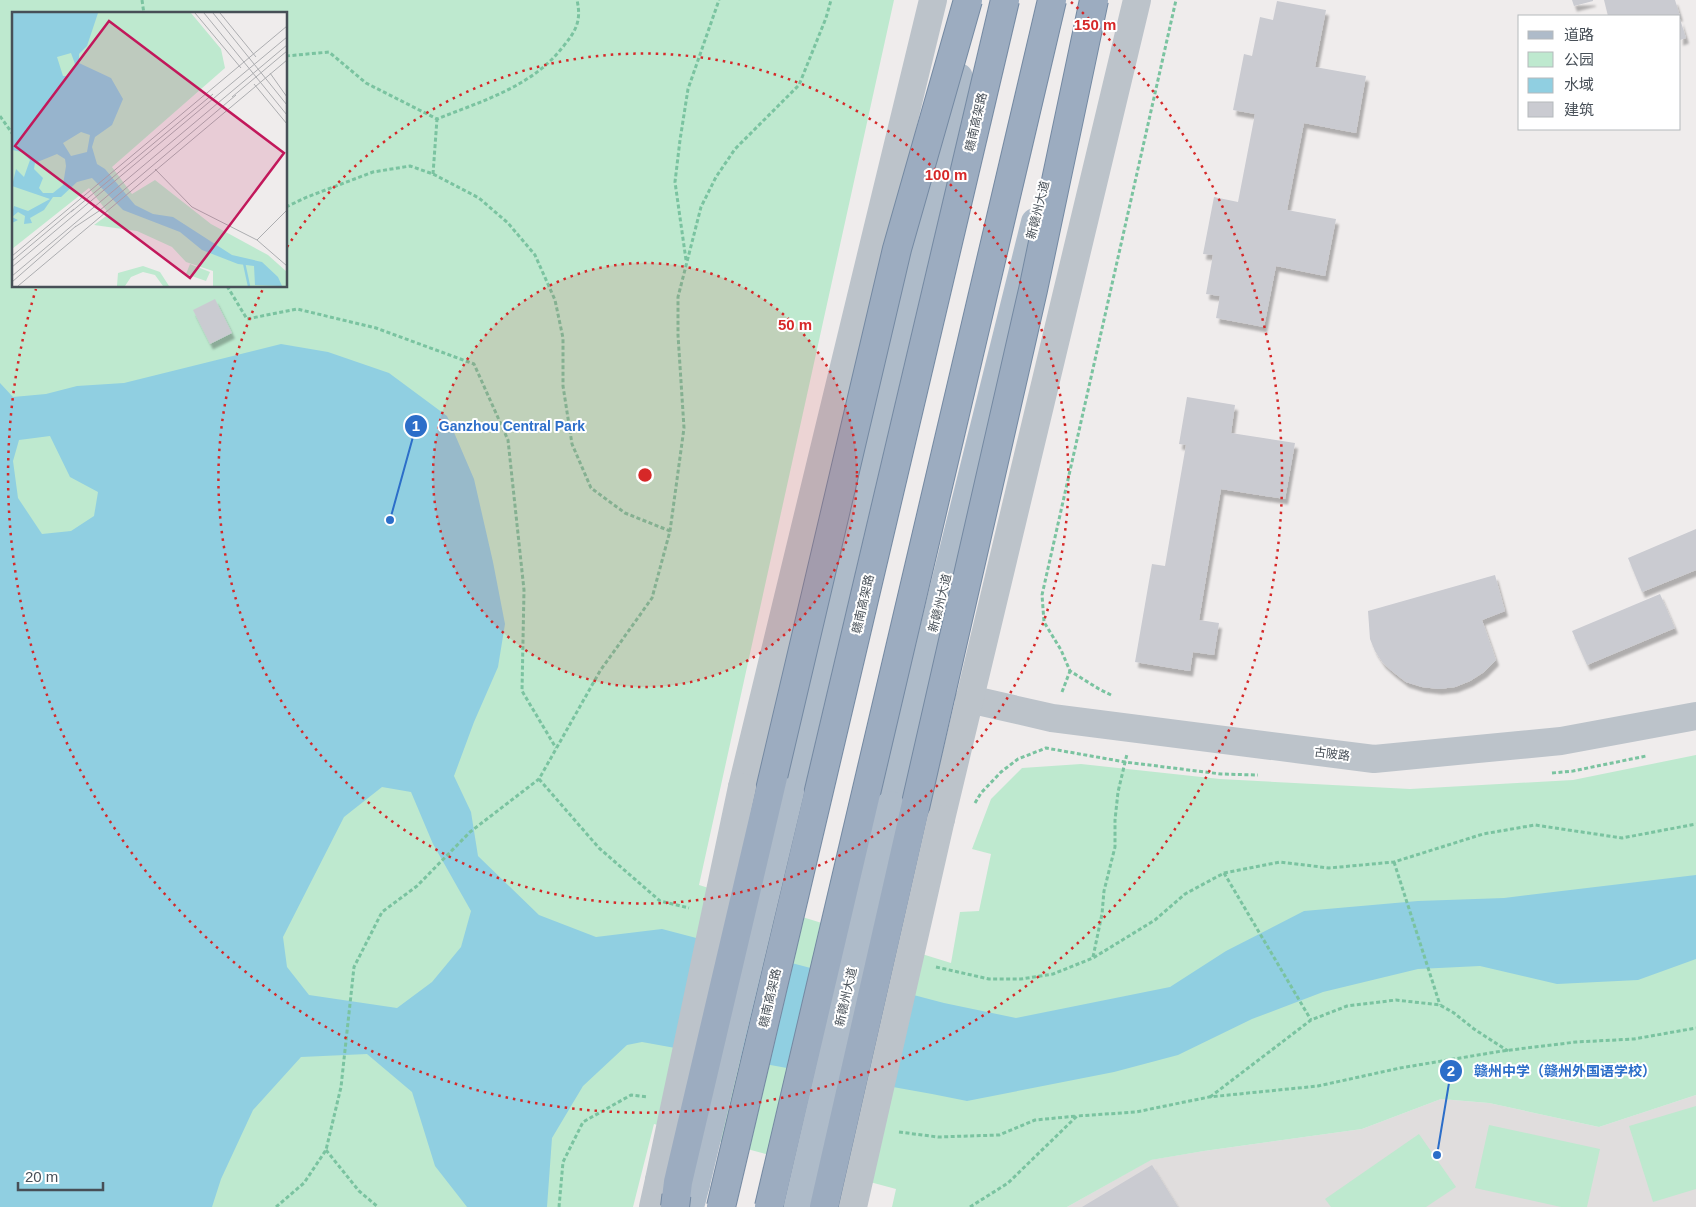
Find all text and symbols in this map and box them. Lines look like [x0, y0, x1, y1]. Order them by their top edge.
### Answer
inset map [12, 12, 288, 288]
legend [1518, 15, 1681, 130]
text: 150 m [1074, 16, 1116, 33]
text: 道路 [1564, 26, 1594, 43]
text: 公园 [1564, 51, 1594, 68]
text: 水域 [1564, 76, 1594, 93]
street label: 赣南高架路 [962, 91, 990, 153]
text: 建筑 [1564, 101, 1594, 118]
text: 100 m [925, 166, 967, 183]
street label: 新赣州大道 [1024, 179, 1052, 241]
text: 50 m [778, 316, 812, 333]
callout: Ganzhou Central Park [404, 411, 595, 440]
text: 1 [412, 417, 420, 434]
text: Ganzhou Central Park [439, 418, 585, 434]
centre of rings [636, 466, 654, 484]
street label: 新赣州大道 [926, 572, 954, 634]
street label: 赣南高架路 [849, 573, 877, 635]
street label: 古陂路 [1313, 745, 1351, 763]
street label: 新赣州大道 [832, 966, 860, 1028]
street label: 赣南高架路 [756, 967, 784, 1029]
callout: 赣州中学（赣州外国语学校） [1439, 1056, 1666, 1085]
text: 2 [1447, 1062, 1455, 1079]
text: 赣州中学（赣州外国语学校） [1474, 1063, 1656, 1079]
scale bar [18, 1160, 102, 1192]
text: 20 m [25, 1168, 58, 1185]

